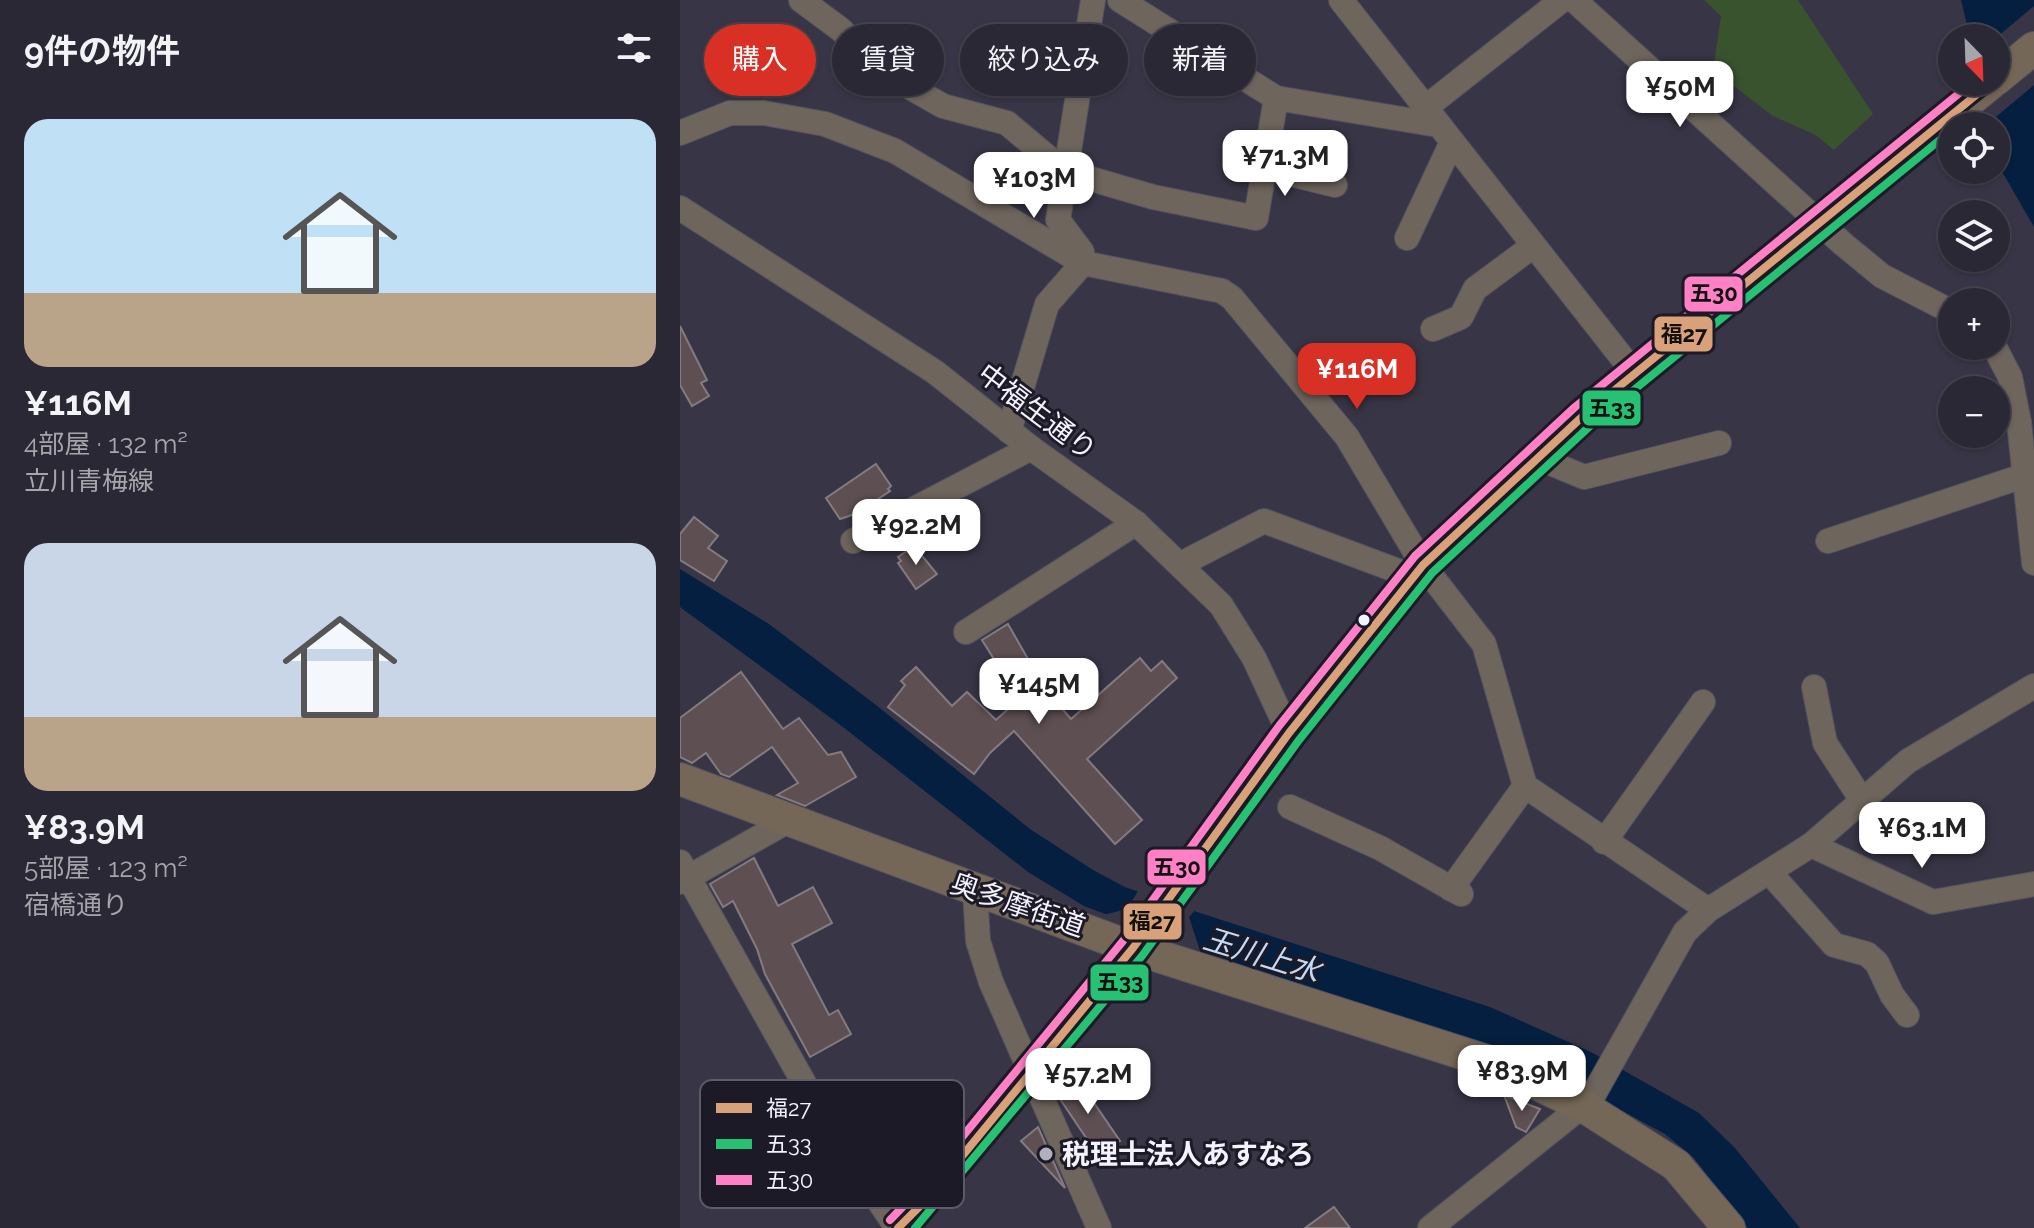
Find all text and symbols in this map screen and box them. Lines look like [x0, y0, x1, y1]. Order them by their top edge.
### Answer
chip: 購入 [704, 24, 816, 96]
chip: 賃貸 [832, 24, 944, 96]
chip: 絞り込み [960, 24, 1128, 96]
chip: 新着 [1144, 24, 1256, 96]
north arrow [1938, 24, 2010, 96]
map controls [1938, 24, 2010, 448]
icon: filters [612, 26, 656, 70]
text: 9件の物件 [24, 31, 180, 71]
pin: ¥50M [1633, 61, 1727, 129]
text: ¥50M [1644, 72, 1716, 102]
button: locate [1938, 112, 2010, 184]
pin: ¥71.3M [1220, 130, 1350, 198]
text: ¥71.3M [1241, 141, 1329, 171]
pin: ¥103M [978, 152, 1090, 220]
text: ¥103M [992, 163, 1076, 193]
icon: home [268, 171, 412, 315]
button: layers [1938, 200, 2010, 272]
line badge: 五30 [1683, 275, 1744, 313]
text: 五30 [1690, 280, 1738, 306]
button: + [1938, 288, 2010, 360]
line badge: 福27 [1653, 315, 1714, 353]
text: 福27 [1661, 321, 1708, 347]
pin: ¥116M [1301, 343, 1413, 411]
text: ¥116M [1316, 354, 1398, 384]
street label: 中福生通り [971, 357, 1103, 467]
button: − [1938, 376, 2010, 448]
text: ¥116M [24, 383, 132, 423]
line badge: 五33 [1581, 389, 1642, 427]
text: 五33 [1589, 395, 1635, 421]
text: 4部屋 · 132 m² [24, 429, 188, 459]
text: 立川青梅線 [24, 466, 154, 496]
pin: ¥92.2M [851, 499, 981, 567]
text: ¥92.2M [870, 510, 962, 540]
icon: home [268, 595, 412, 739]
unlabelled marker [1356, 612, 1372, 628]
pin: ¥145M [983, 658, 1095, 726]
text: ¥145M [997, 669, 1081, 699]
pin: ¥63.1M [1857, 802, 1987, 870]
text: ¥83.9M [24, 807, 145, 847]
text: ¥63.1M [1877, 813, 1967, 843]
line badge: 五30 [1146, 848, 1207, 886]
text: 5部屋 · 123 m² [24, 853, 188, 883]
text: 五30 [1153, 854, 1201, 880]
street label: 奥多摩街道 [946, 867, 1090, 943]
text: 宿橋通り [24, 890, 128, 920]
line badge: 福27 [1122, 902, 1183, 941]
text: 福27 [1129, 908, 1176, 934]
water label: 玉川上水 [1200, 921, 1327, 990]
line badge: 五33 [1089, 963, 1150, 1002]
text: 五33 [1097, 969, 1143, 995]
pin: ¥83.9M [1457, 1045, 1587, 1113]
pin: ¥57.2M [1023, 1048, 1153, 1116]
text: ¥83.9M [1476, 1056, 1568, 1086]
text: ¥57.2M [1043, 1059, 1133, 1089]
legend [700, 1080, 964, 1208]
text: 福27 [766, 1095, 811, 1121]
text: 五33 [766, 1131, 812, 1157]
place label: 税理士法人あすなろ [1062, 1138, 1314, 1171]
marker: 税理士法人あすなろ [1037, 1145, 1055, 1163]
text: 五30 [766, 1167, 813, 1193]

